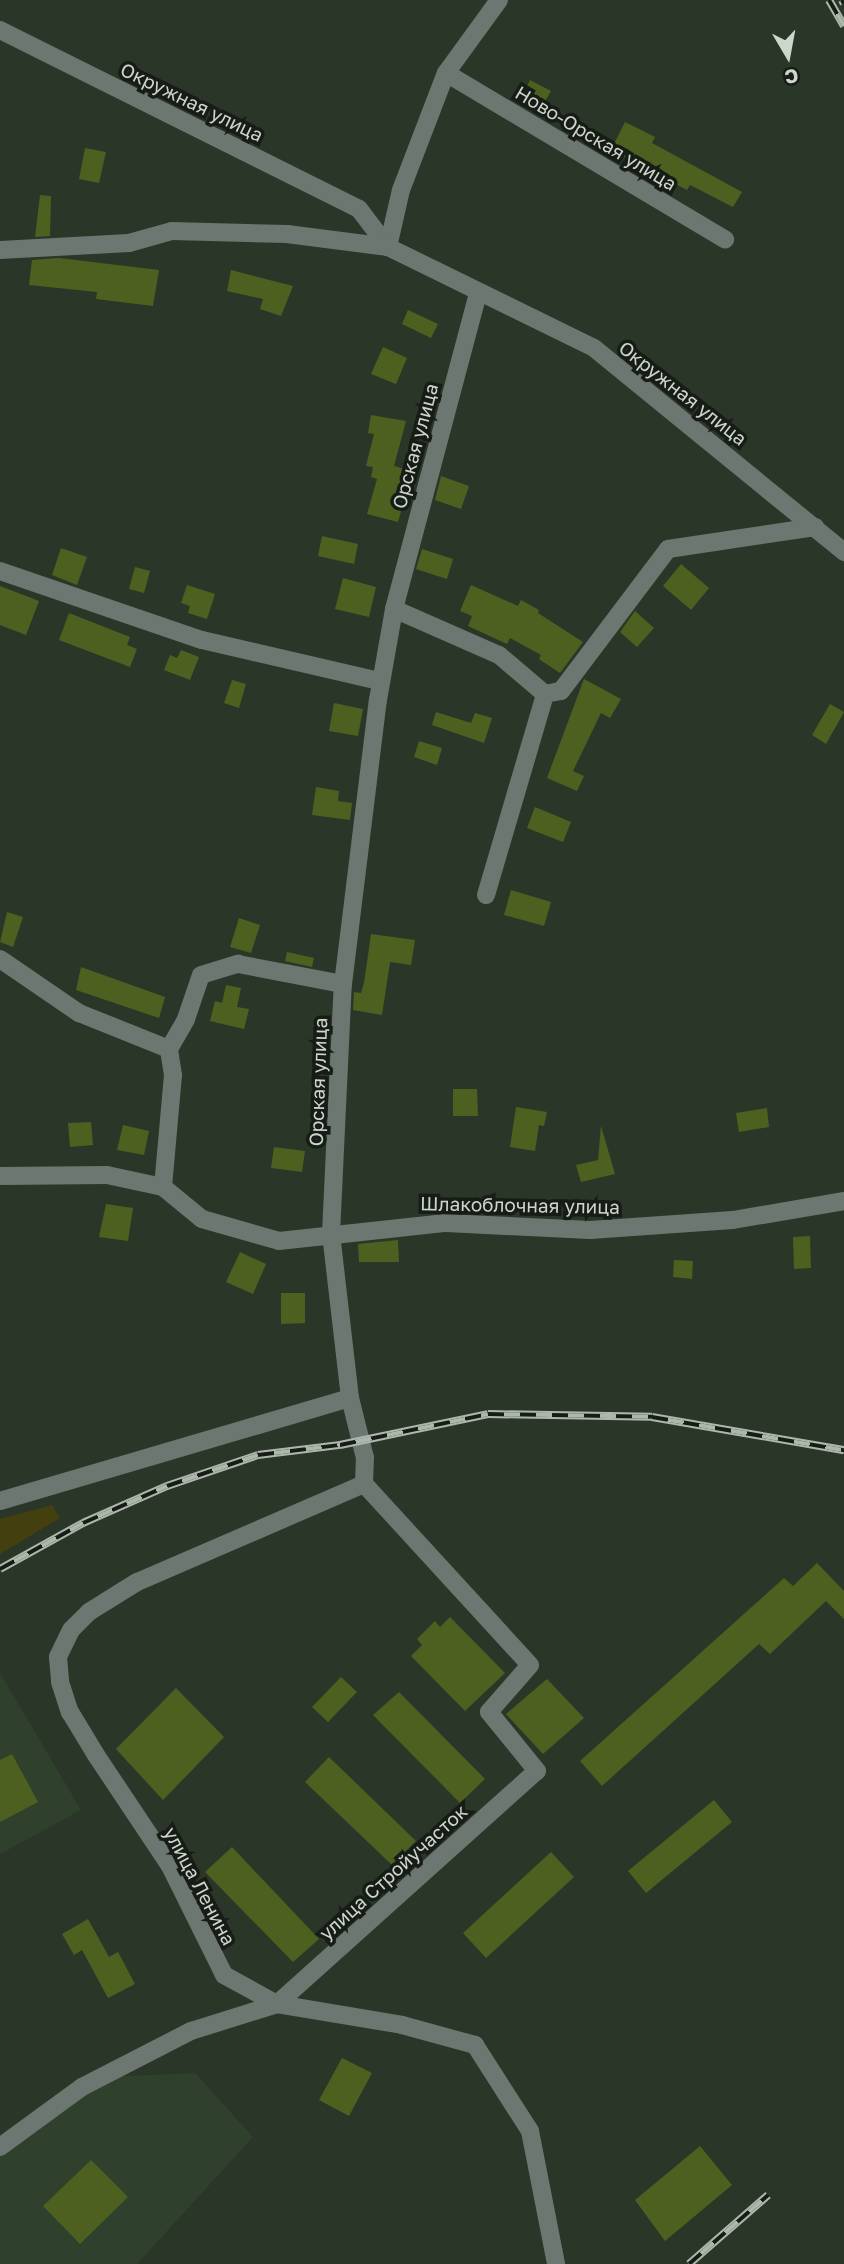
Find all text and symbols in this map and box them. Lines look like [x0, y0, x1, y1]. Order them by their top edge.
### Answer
north arrow [753, 21, 823, 91]
street label: Окружная улица [117, 58, 267, 146]
text: С [783, 65, 800, 90]
street label: Ново-Орская улица [511, 81, 681, 195]
street label: Окружная улица [615, 336, 751, 450]
street label: Орская улица [387, 381, 443, 511]
street label: Орская улица [304, 1017, 332, 1147]
street label: Шлакоблочная улица [420, 1192, 620, 1218]
street label: улица Стройучасток [314, 1800, 472, 1944]
street label: улица Ленина [159, 1823, 241, 1949]

